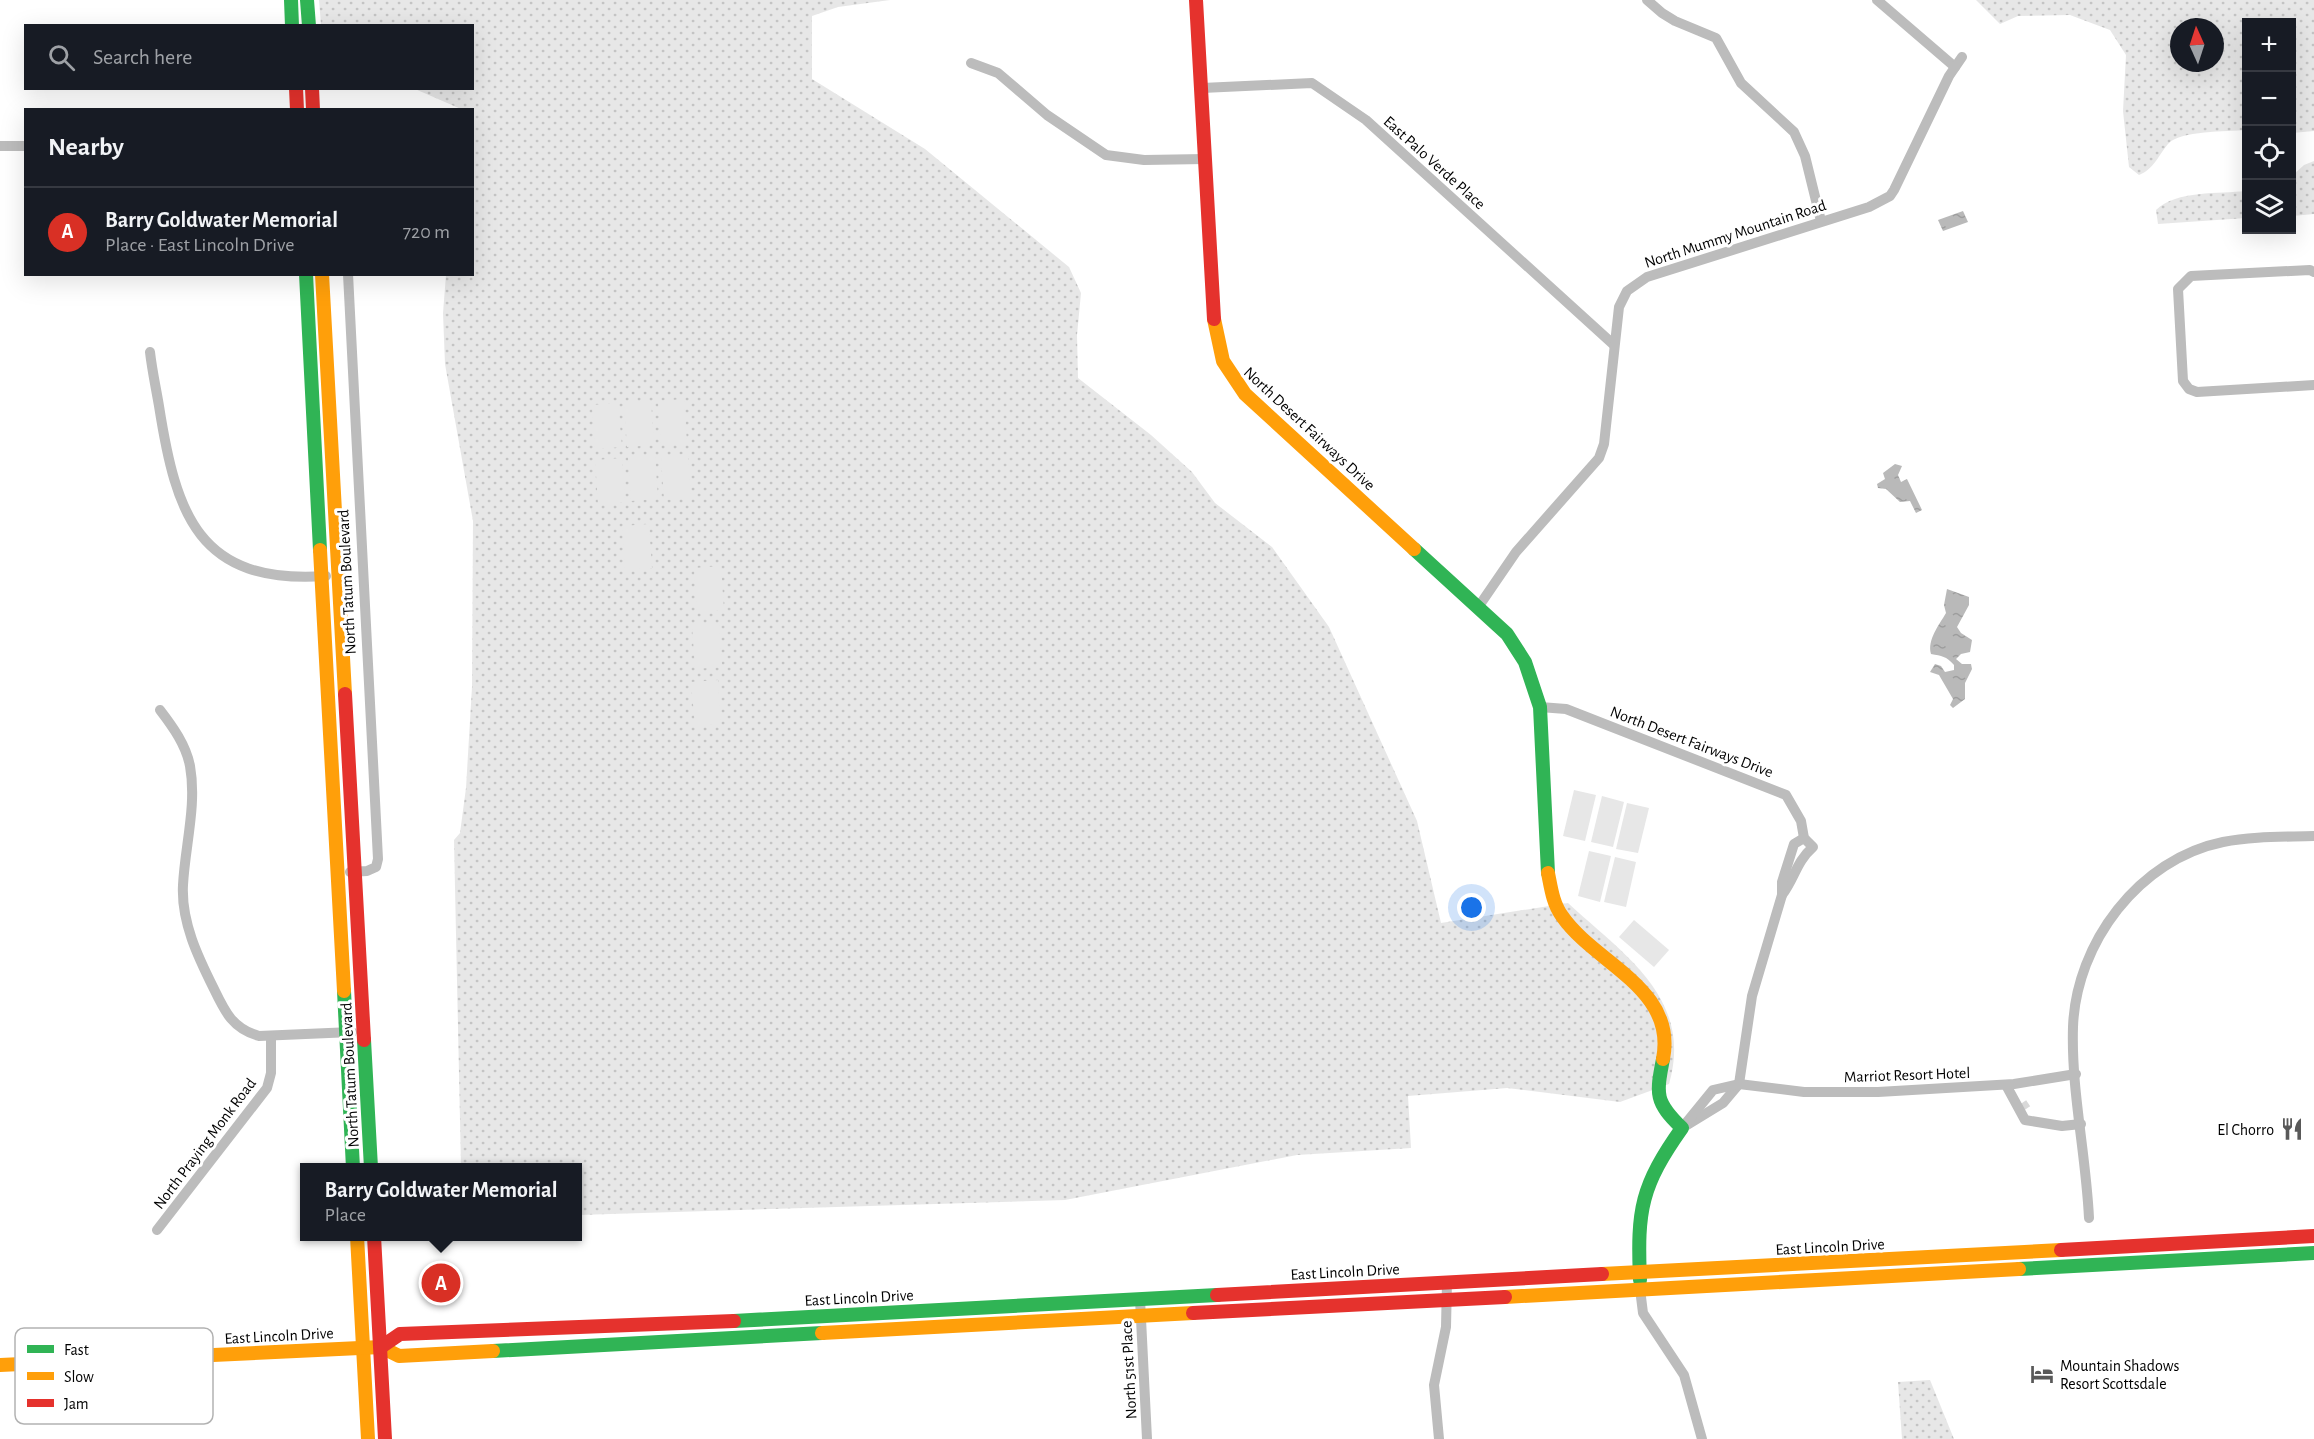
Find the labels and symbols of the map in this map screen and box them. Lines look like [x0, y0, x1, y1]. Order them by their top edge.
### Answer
north arrow [2170, 18, 2224, 72]
street label: East Palo Verde Place [1380, 113, 1488, 212]
street label: North Mummy Mountain Road [1643, 197, 1828, 272]
street label: North Desert Fairways Drive [1240, 364, 1378, 494]
street label: North Tatum Boulevard [335, 509, 359, 655]
street label: North Desert Fairways Drive [1608, 703, 1775, 781]
your location [1457, 893, 1486, 922]
street label: North Tatum Boulevard [338, 1002, 362, 1148]
street label: Marriot Resort Hotel [1844, 1065, 1970, 1085]
street label: North Praying Monk Road [150, 1075, 260, 1213]
restaurant icon: El Chorro [2279, 1116, 2305, 1142]
place label: El Chorro [2217, 1122, 2274, 1138]
street label: East Lincoln Drive [1775, 1236, 1885, 1258]
pin: A [422, 1260, 460, 1306]
street label: East Lincoln Drive [1290, 1261, 1400, 1283]
street label: East Lincoln Drive [804, 1287, 914, 1309]
street label: North 51st Place [1118, 1320, 1140, 1420]
street label: East Lincoln Drive [224, 1325, 334, 1347]
legend [15, 1328, 213, 1424]
text: Fast [64, 1342, 89, 1358]
place label: Mountain Shadows Resort Scottsdale [2060, 1358, 2179, 1392]
hotel icon: Mountain Shadows Resort Scottsdale [2029, 1361, 2055, 1387]
text: Slow [64, 1369, 94, 1385]
text: Jam [64, 1396, 89, 1412]

